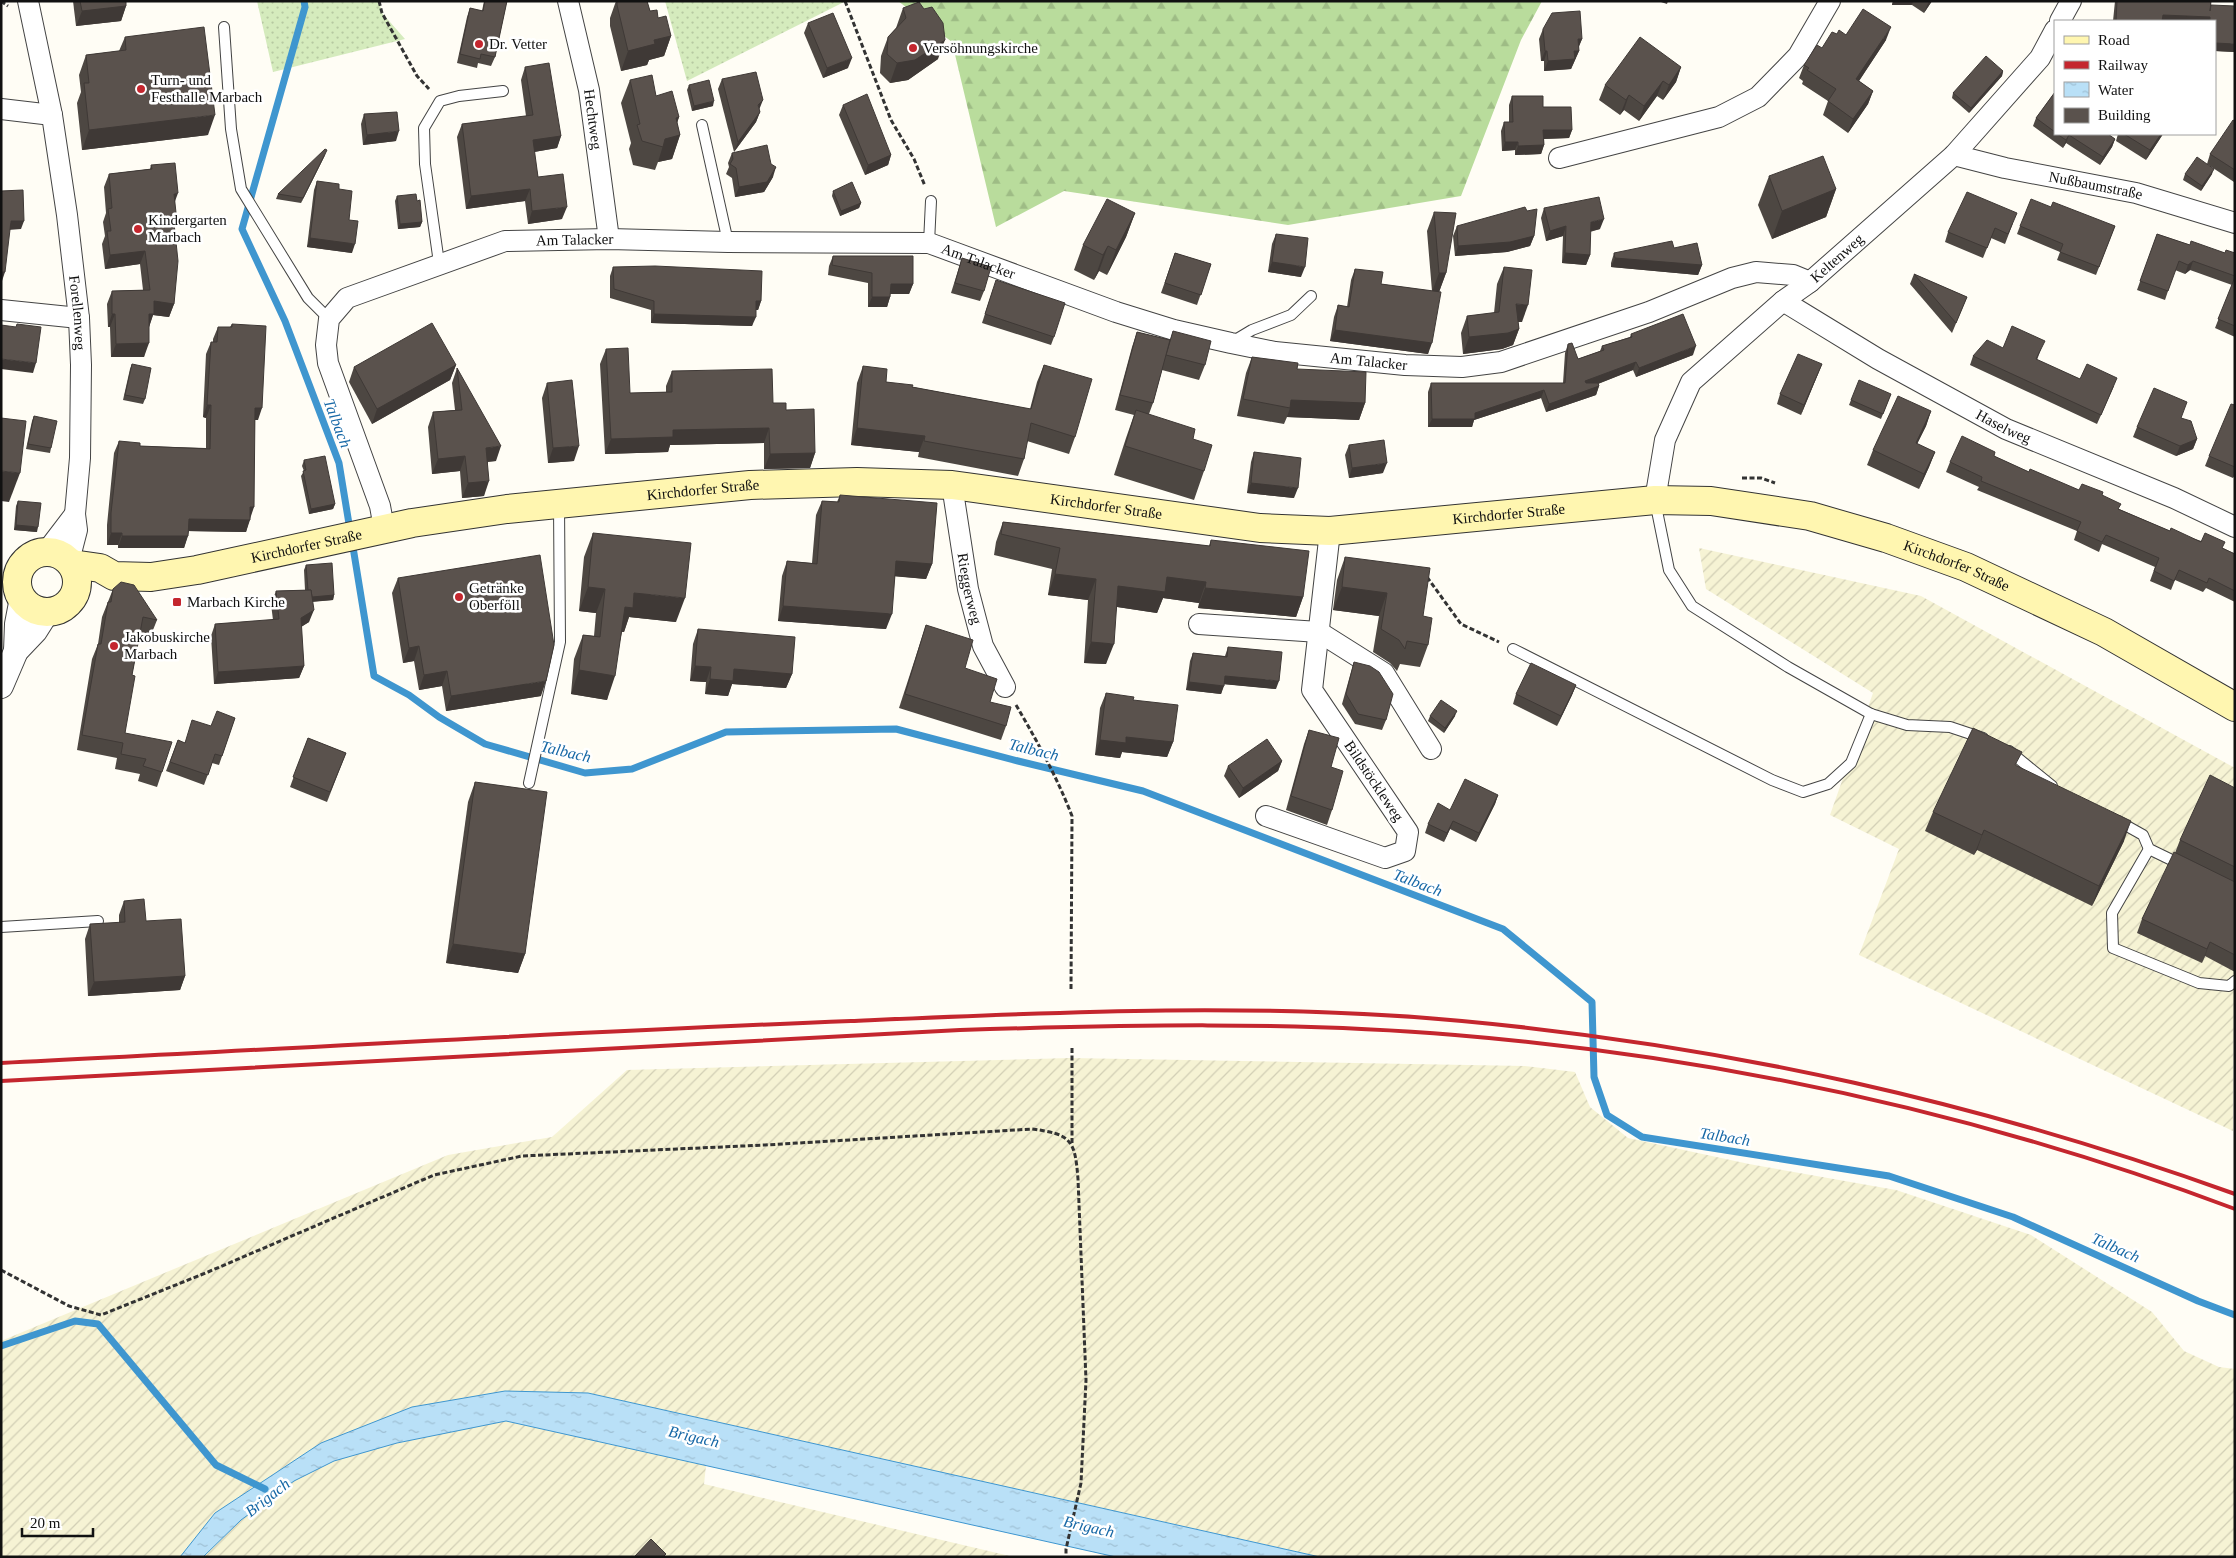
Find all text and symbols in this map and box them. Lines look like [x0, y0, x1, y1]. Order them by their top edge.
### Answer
legend [2054, 20, 2216, 135]
text: Road [2098, 32, 2130, 48]
place label: Dr. Vetter [489, 36, 547, 52]
marker: Dr. Vetter [473, 38, 485, 50]
place label: Versöhnungskirche [923, 40, 1038, 56]
marker: Versöhnungskirche [907, 42, 919, 54]
text: Railway [2098, 57, 2148, 73]
place label: Turn- und Festhalle Marbach [151, 72, 263, 105]
text: Water [2098, 82, 2133, 98]
marker: Turn- und Festhalle Marbach [135, 83, 147, 95]
street label: Hechtweg [581, 88, 605, 151]
text: Building [2098, 107, 2151, 123]
street label: Nußbaumstraße [2048, 169, 2145, 203]
place label: Kindergarten Marbach [148, 212, 227, 245]
marker: Kindergarten Marbach [132, 223, 144, 235]
street label: Keltenweg [1807, 230, 1867, 286]
street label: Am Talacker [536, 231, 613, 248]
street label: Am Talacker [939, 240, 1017, 282]
street label: Forellenweg [66, 275, 88, 351]
street label: Am Talacker [1329, 350, 1408, 373]
water label: Talbach [320, 396, 355, 450]
street label: Haselweg [1973, 406, 2034, 447]
street label: Kirchdorfer Straße [646, 477, 760, 503]
street label: Kirchdorfer Straße [1049, 491, 1164, 522]
street label: Kirchdorfer Straße [1452, 501, 1566, 527]
street label: Kirchdorfer Straße [250, 526, 364, 566]
street label: Kirchdorfer Straße [1902, 537, 2012, 595]
street label: Rieggerweg [955, 552, 985, 626]
place label: Getränke Oberföll [469, 580, 524, 613]
marker: Getränke Oberföll [453, 591, 465, 603]
place label: Marbach Kirche [187, 594, 285, 610]
marker: Marbach Kirche [171, 596, 183, 608]
place label: Jakobuskirche Marbach [124, 629, 210, 662]
marker: Jakobuskirche Marbach [108, 640, 120, 652]
water label: Talbach [1007, 735, 1061, 764]
water label: Talbach [539, 737, 593, 766]
street label: Bildstöckleweg [1341, 738, 1407, 825]
water label: Talbach [1391, 865, 1445, 900]
water label: Talbach [1698, 1124, 1751, 1149]
water label: Talbach [2089, 1229, 2143, 1266]
water label: Brigach [667, 1422, 721, 1452]
water label: Brigach [242, 1475, 293, 1521]
scale bar [22, 1506, 94, 1538]
water label: Brigach [1062, 1512, 1116, 1542]
text: 20 m [30, 1515, 61, 1531]

